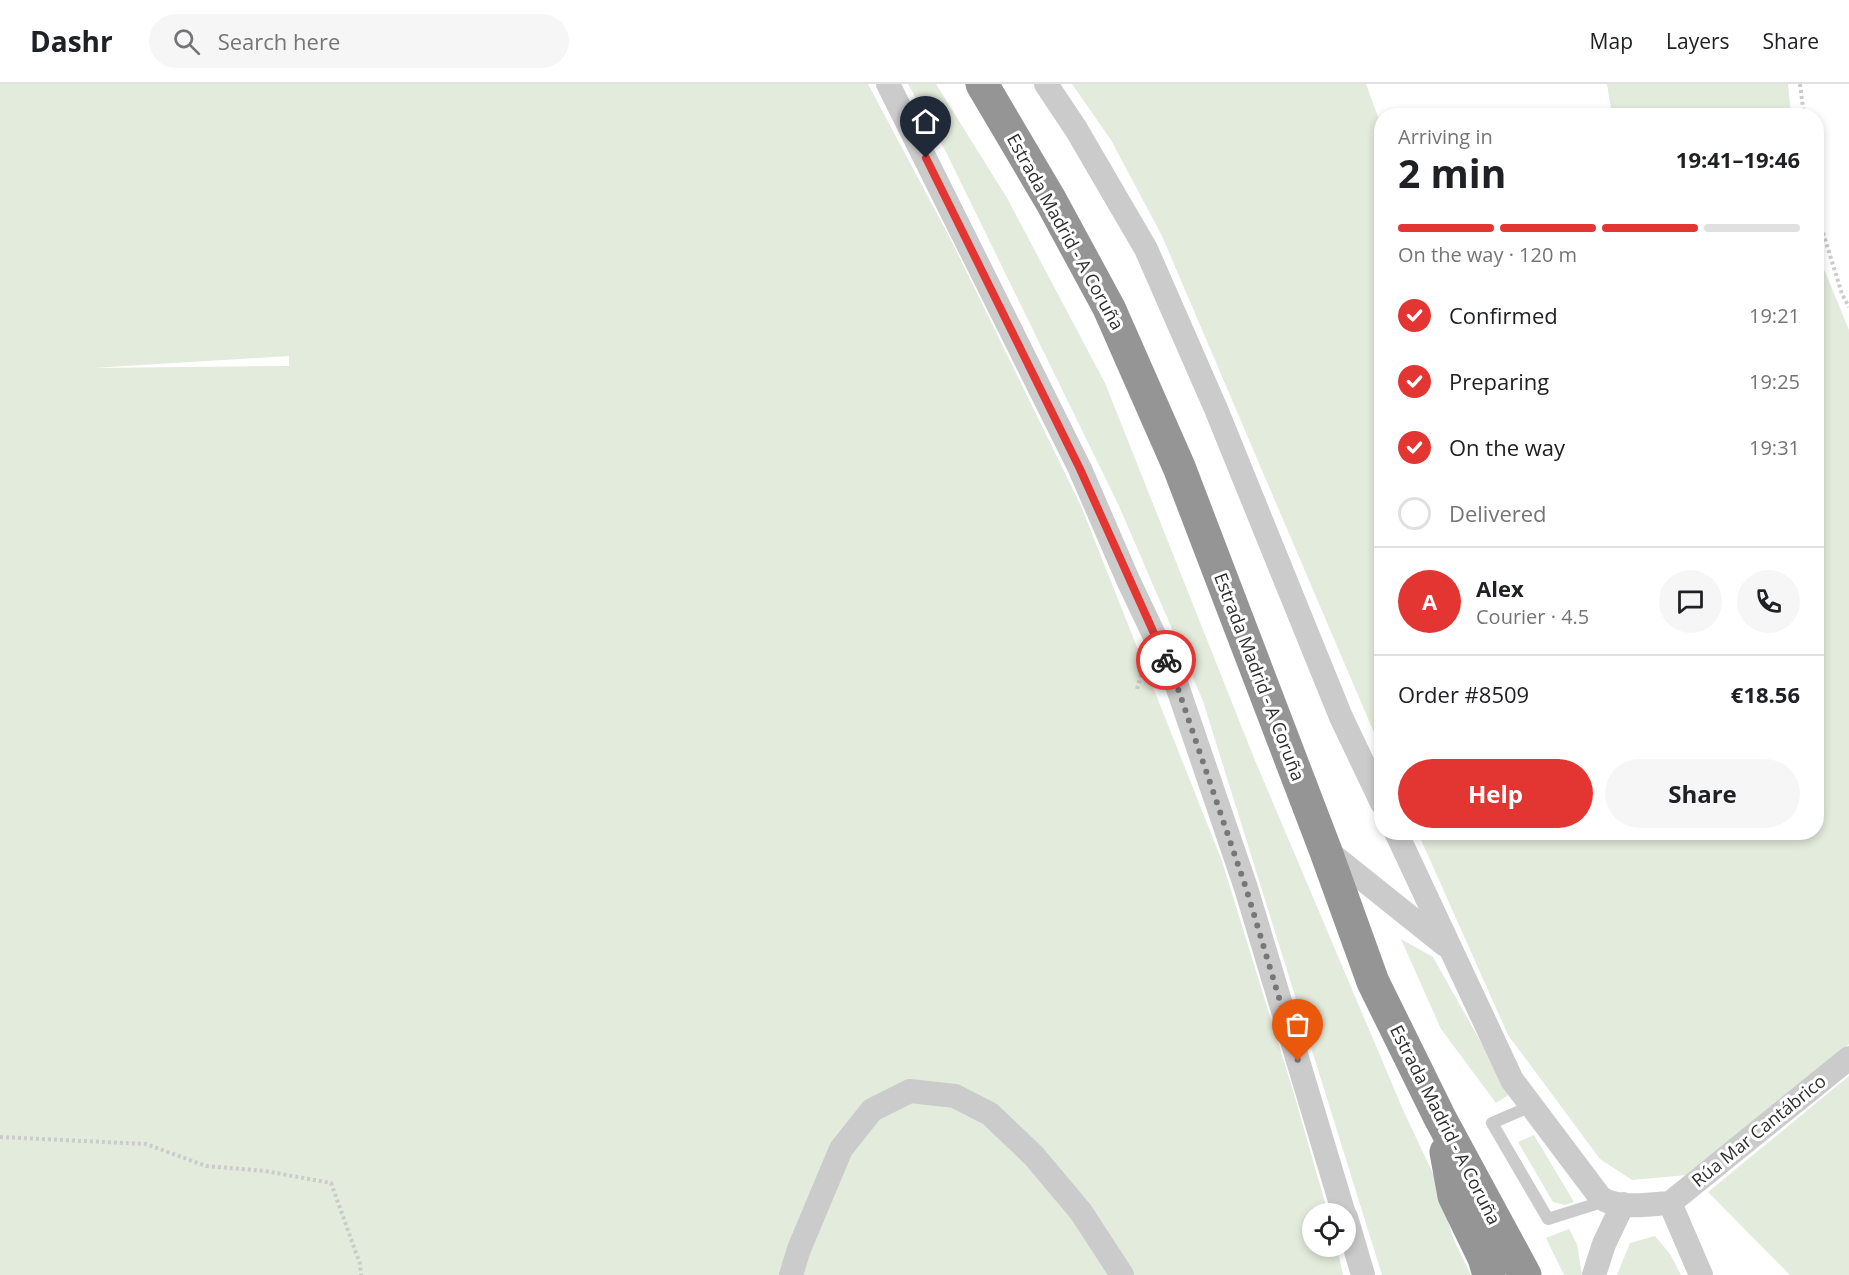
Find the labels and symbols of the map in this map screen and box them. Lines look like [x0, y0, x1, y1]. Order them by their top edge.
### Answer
pin [900, 96, 951, 158]
street label: Estrada Madrid - A Coruña [1002, 129, 1130, 334]
street label: Estrada Madrid - A Coruña [1209, 569, 1311, 784]
courier [1136, 630, 1196, 690]
pin [1272, 999, 1323, 1061]
street label: Estrada Madrid - A Coruña [1385, 1021, 1507, 1228]
street label: Rúa Mar Cantábrico [1686, 1069, 1831, 1192]

